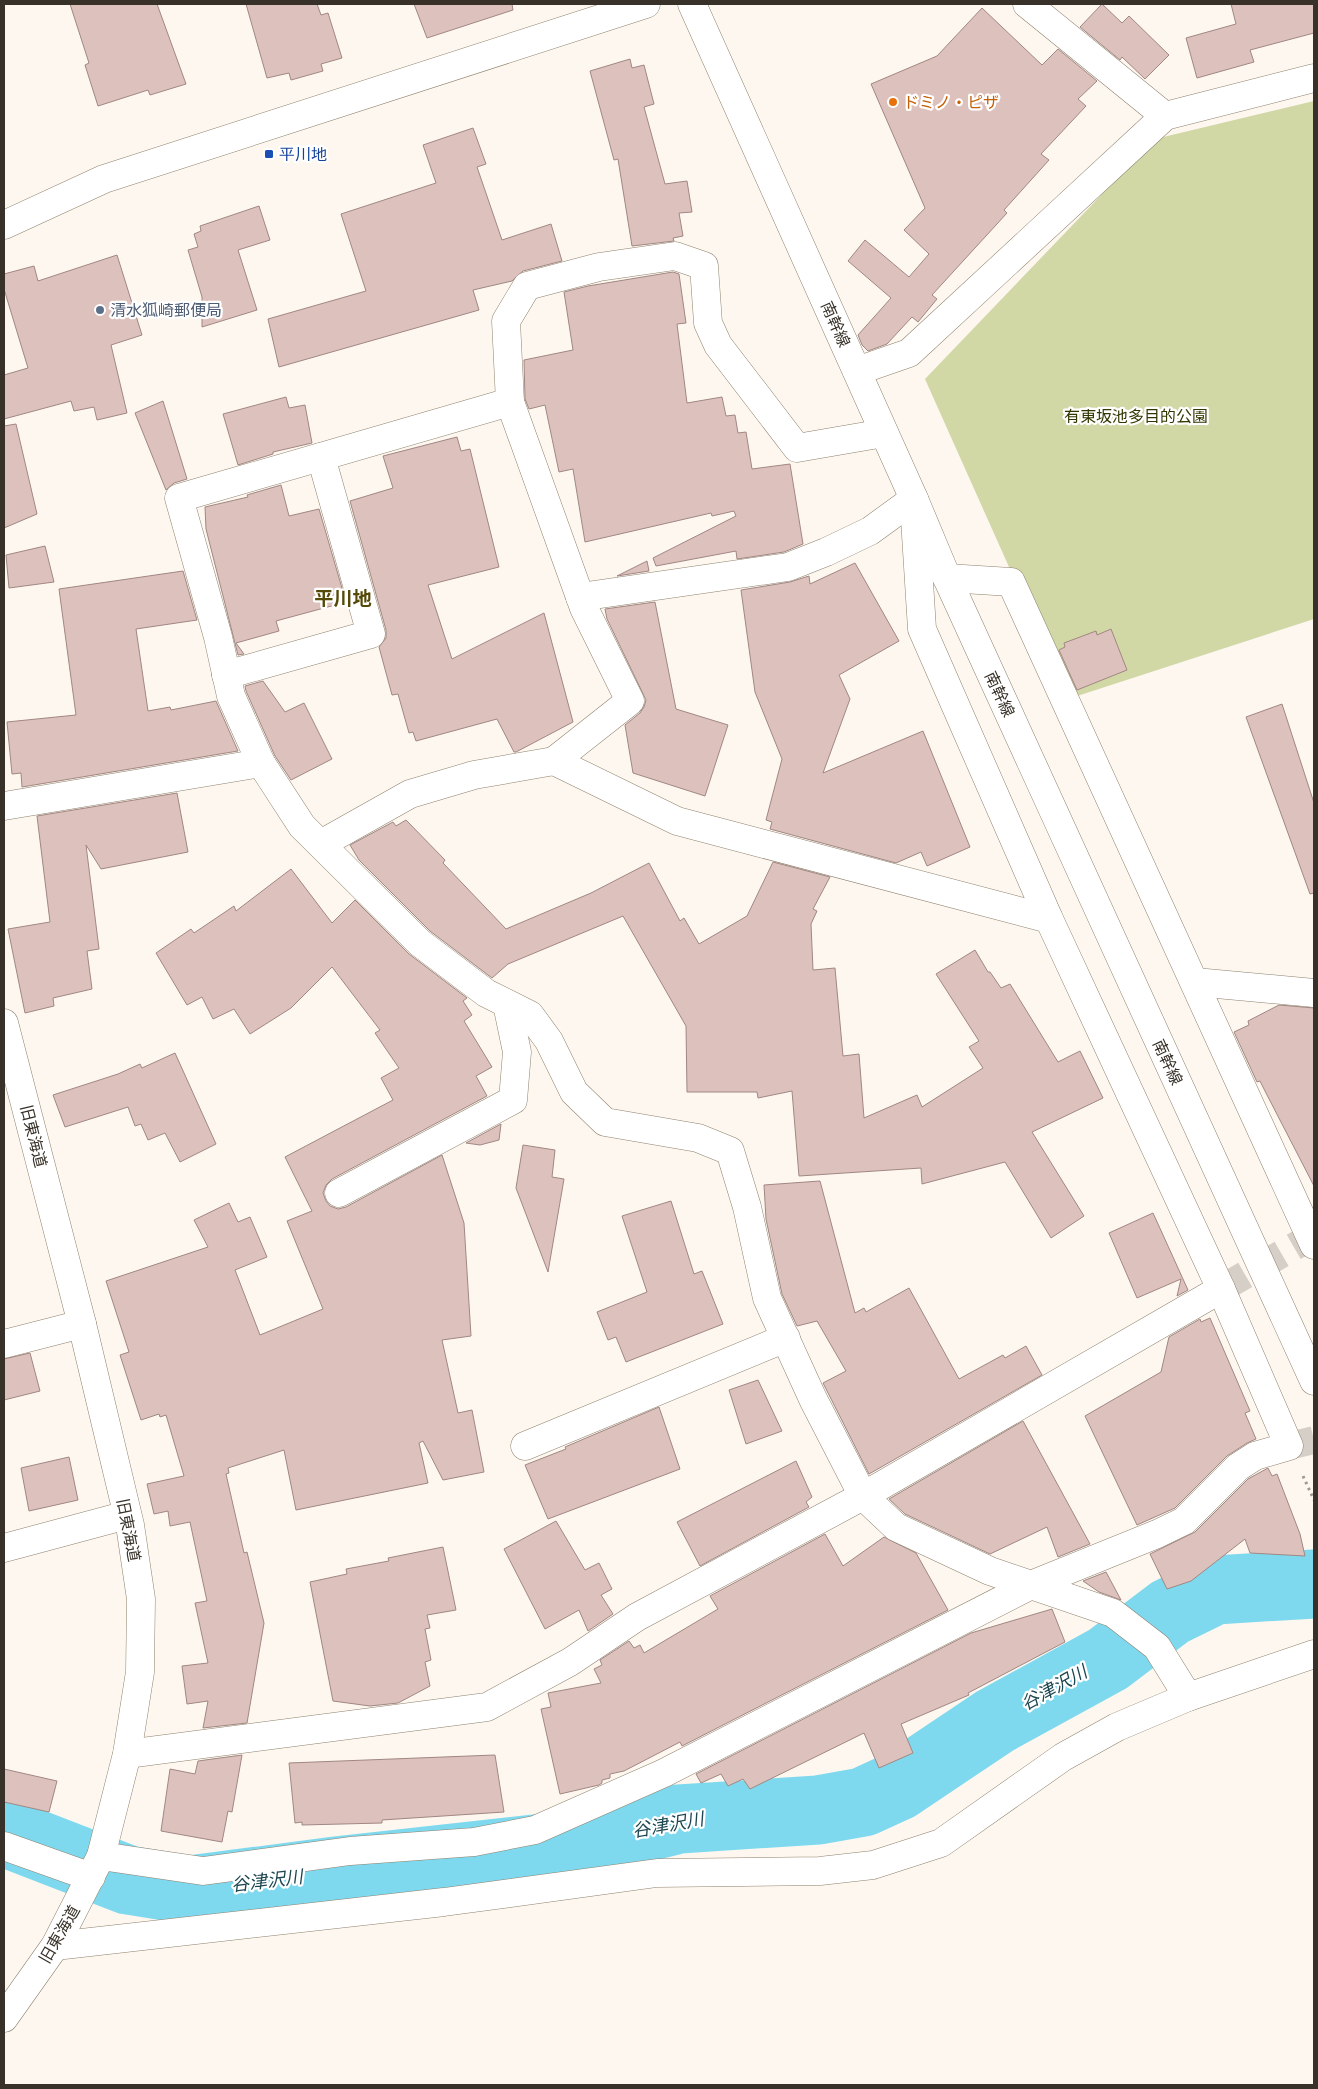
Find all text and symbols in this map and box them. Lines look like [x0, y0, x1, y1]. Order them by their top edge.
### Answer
place label: ドミノ・ピザ [903, 92, 999, 113]
marker: ドミノ・ピザ [887, 96, 899, 108]
place label: 平川地 [279, 144, 327, 165]
marker: 平川地 [263, 148, 275, 160]
street label: 南幹線 [816, 298, 855, 350]
place label: 清水狐崎郵便局 [110, 300, 222, 321]
marker: 清水狐崎郵便局 [94, 304, 106, 316]
park label: 有東坂池多目的公園 [1064, 406, 1208, 427]
district label: 平川地 [314, 586, 372, 611]
street label: 南幹線 [980, 668, 1019, 720]
street label: 南幹線 [1148, 1036, 1187, 1088]
street label: 旧東海道 [16, 1103, 51, 1170]
street label: 旧東海道 [112, 1497, 145, 1564]
water label: 谷津沢川 [1017, 1659, 1093, 1716]
water label: 谷津沢川 [630, 1807, 708, 1843]
water label: 谷津沢川 [230, 1864, 306, 1897]
street label: 旧東海道 [34, 1901, 85, 1967]

